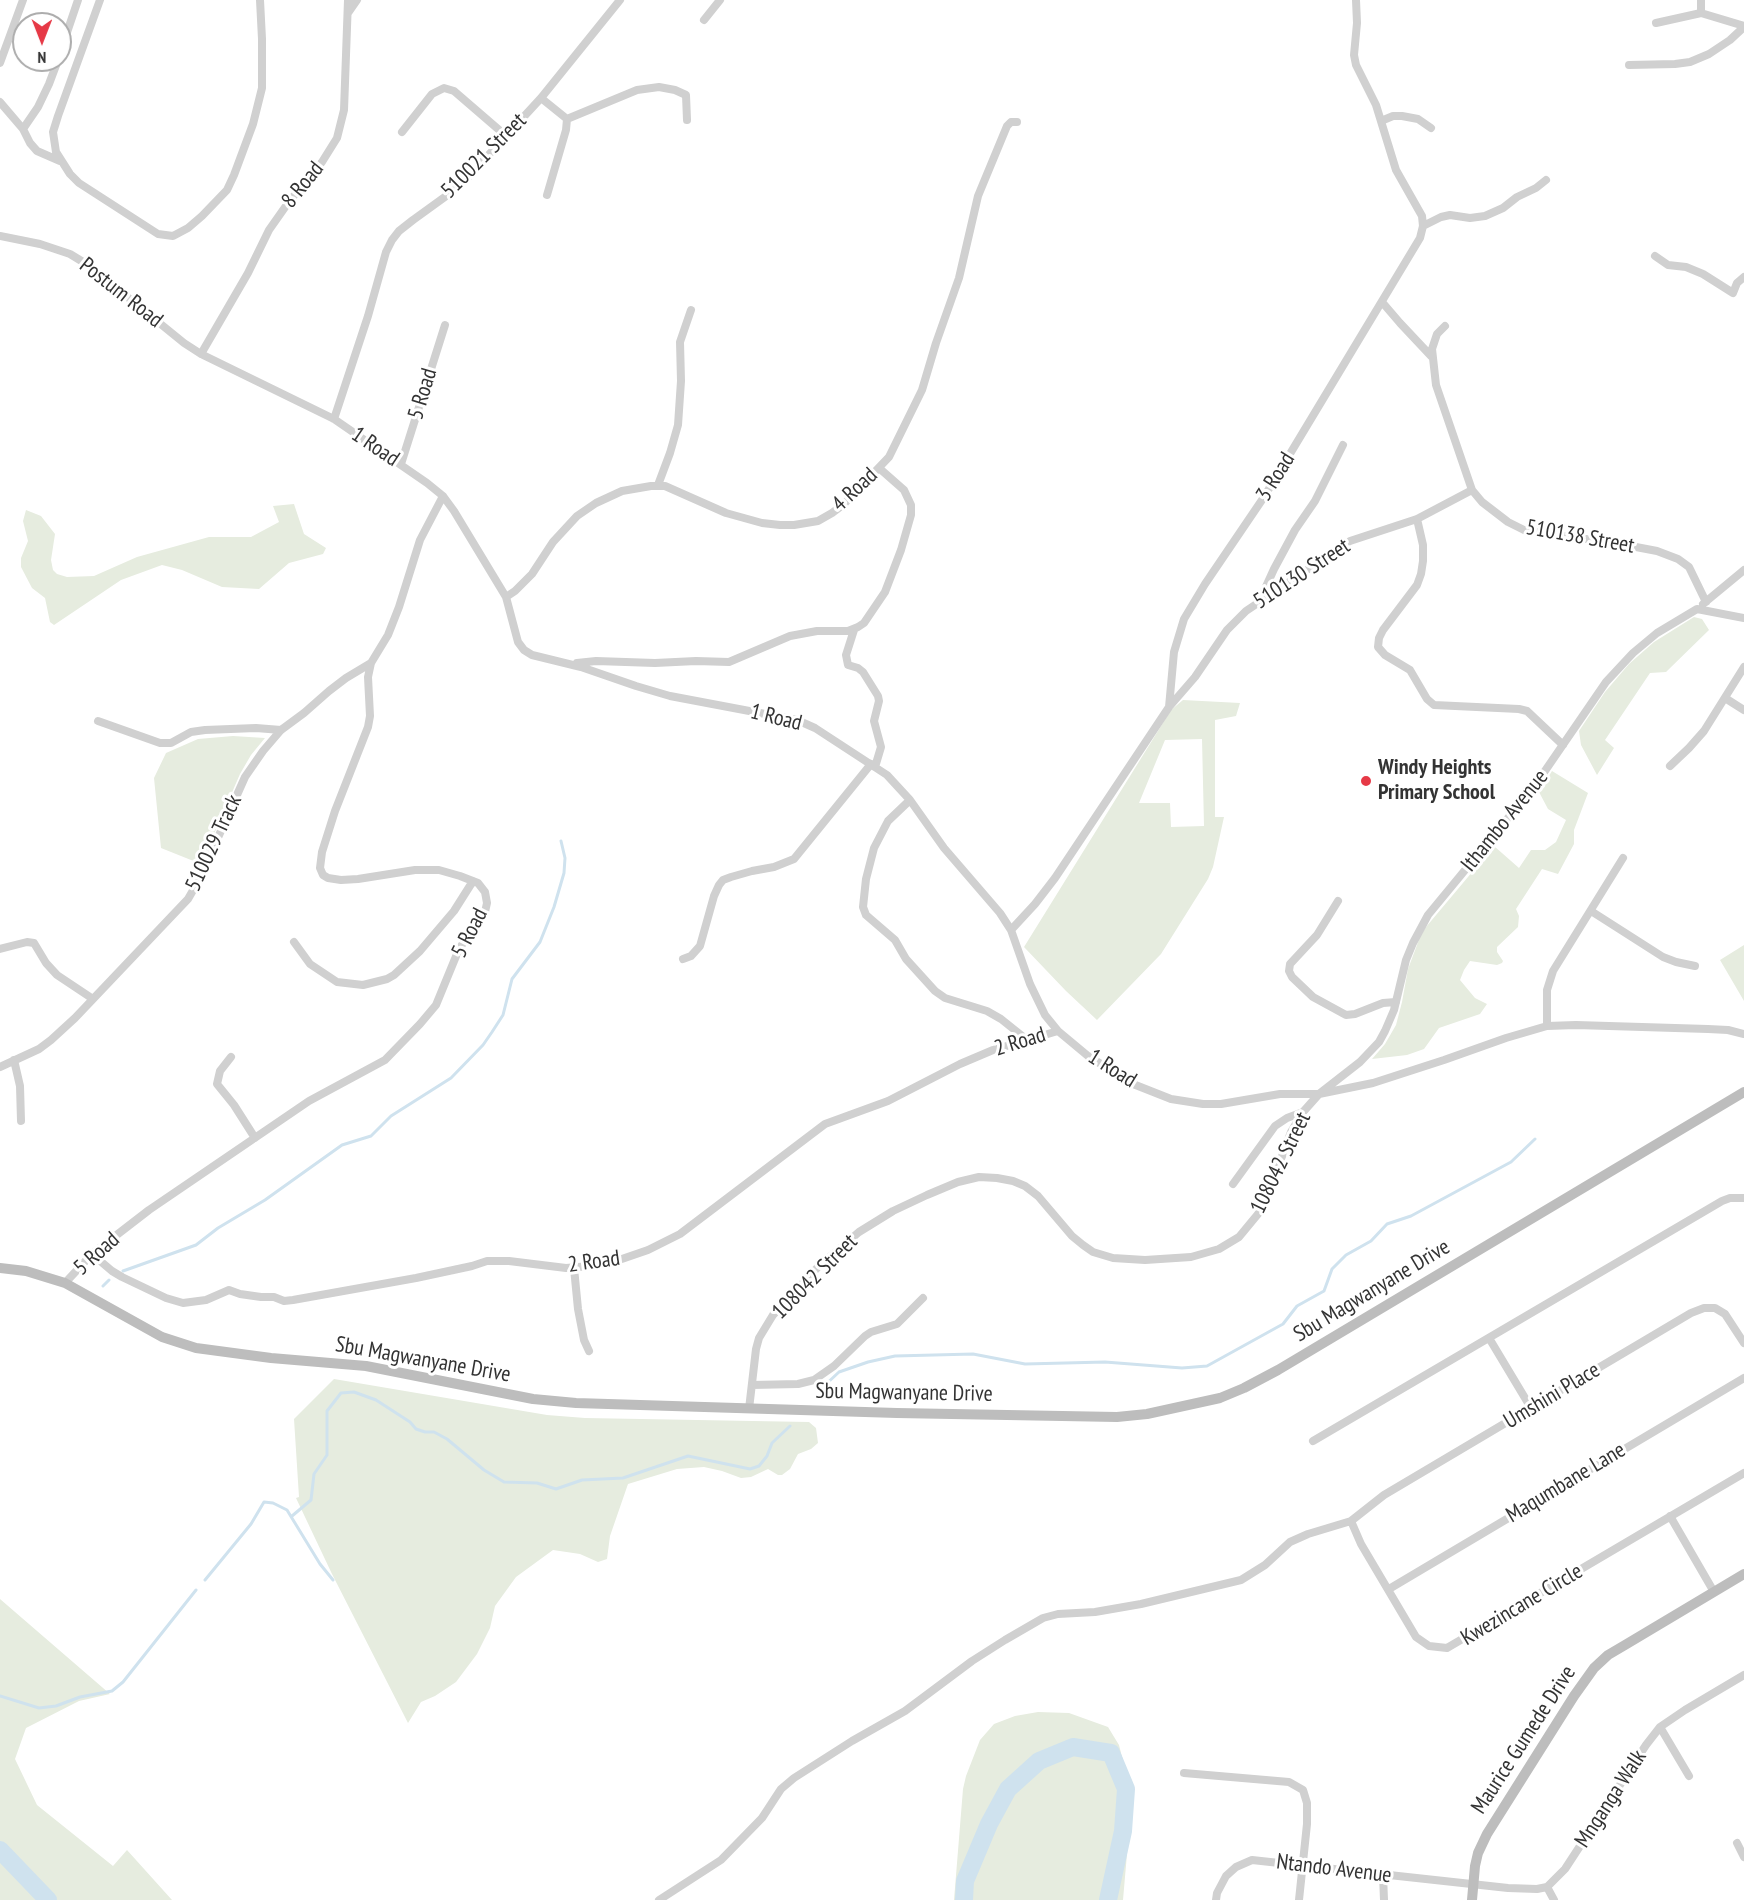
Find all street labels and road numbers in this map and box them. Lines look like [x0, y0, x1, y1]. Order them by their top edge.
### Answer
street label: 510021 Street [436, 108, 532, 204]
street label: 8 Road [276, 156, 330, 214]
street label: Postum Road [74, 252, 168, 334]
street label: 5 Road [403, 365, 443, 423]
street label: 1 Road [346, 421, 404, 473]
street label: 3 Road [1251, 448, 1301, 506]
street label: 4 Road [827, 463, 883, 517]
street label: 510138 Street [1524, 514, 1636, 560]
street label: 510130 Street [1249, 533, 1355, 615]
street label: 1 Road [748, 699, 804, 737]
street label: Ithambo Avenue [1456, 765, 1554, 877]
street label: 510029 Track [180, 791, 248, 895]
street label: 5 Road [446, 904, 494, 962]
street label: 2 Road [991, 1022, 1049, 1062]
street label: 1 Road [1083, 1044, 1141, 1094]
street label: 108042 Street [1245, 1108, 1317, 1218]
street label: 5 Road [69, 1227, 125, 1281]
street label: 108042 Street [767, 1229, 863, 1325]
street label: Sbu Magwanyane Drive [1289, 1234, 1455, 1348]
street label: 2 Road [566, 1245, 622, 1279]
street label: Sbu Magwanyane Drive [333, 1332, 513, 1388]
street label: Umshini Place [1499, 1357, 1605, 1435]
street label: Sbu Magwanyane Drive [815, 1378, 993, 1408]
street label: Maqumbane Lane [1502, 1437, 1630, 1529]
street label: Kwezincane Circle [1457, 1558, 1587, 1652]
street label: Maurice Gumede Drive [1466, 1661, 1582, 1819]
street label: Mnganga Walk [1570, 1745, 1652, 1853]
street label: Ntando Avenue [1275, 1849, 1393, 1889]

